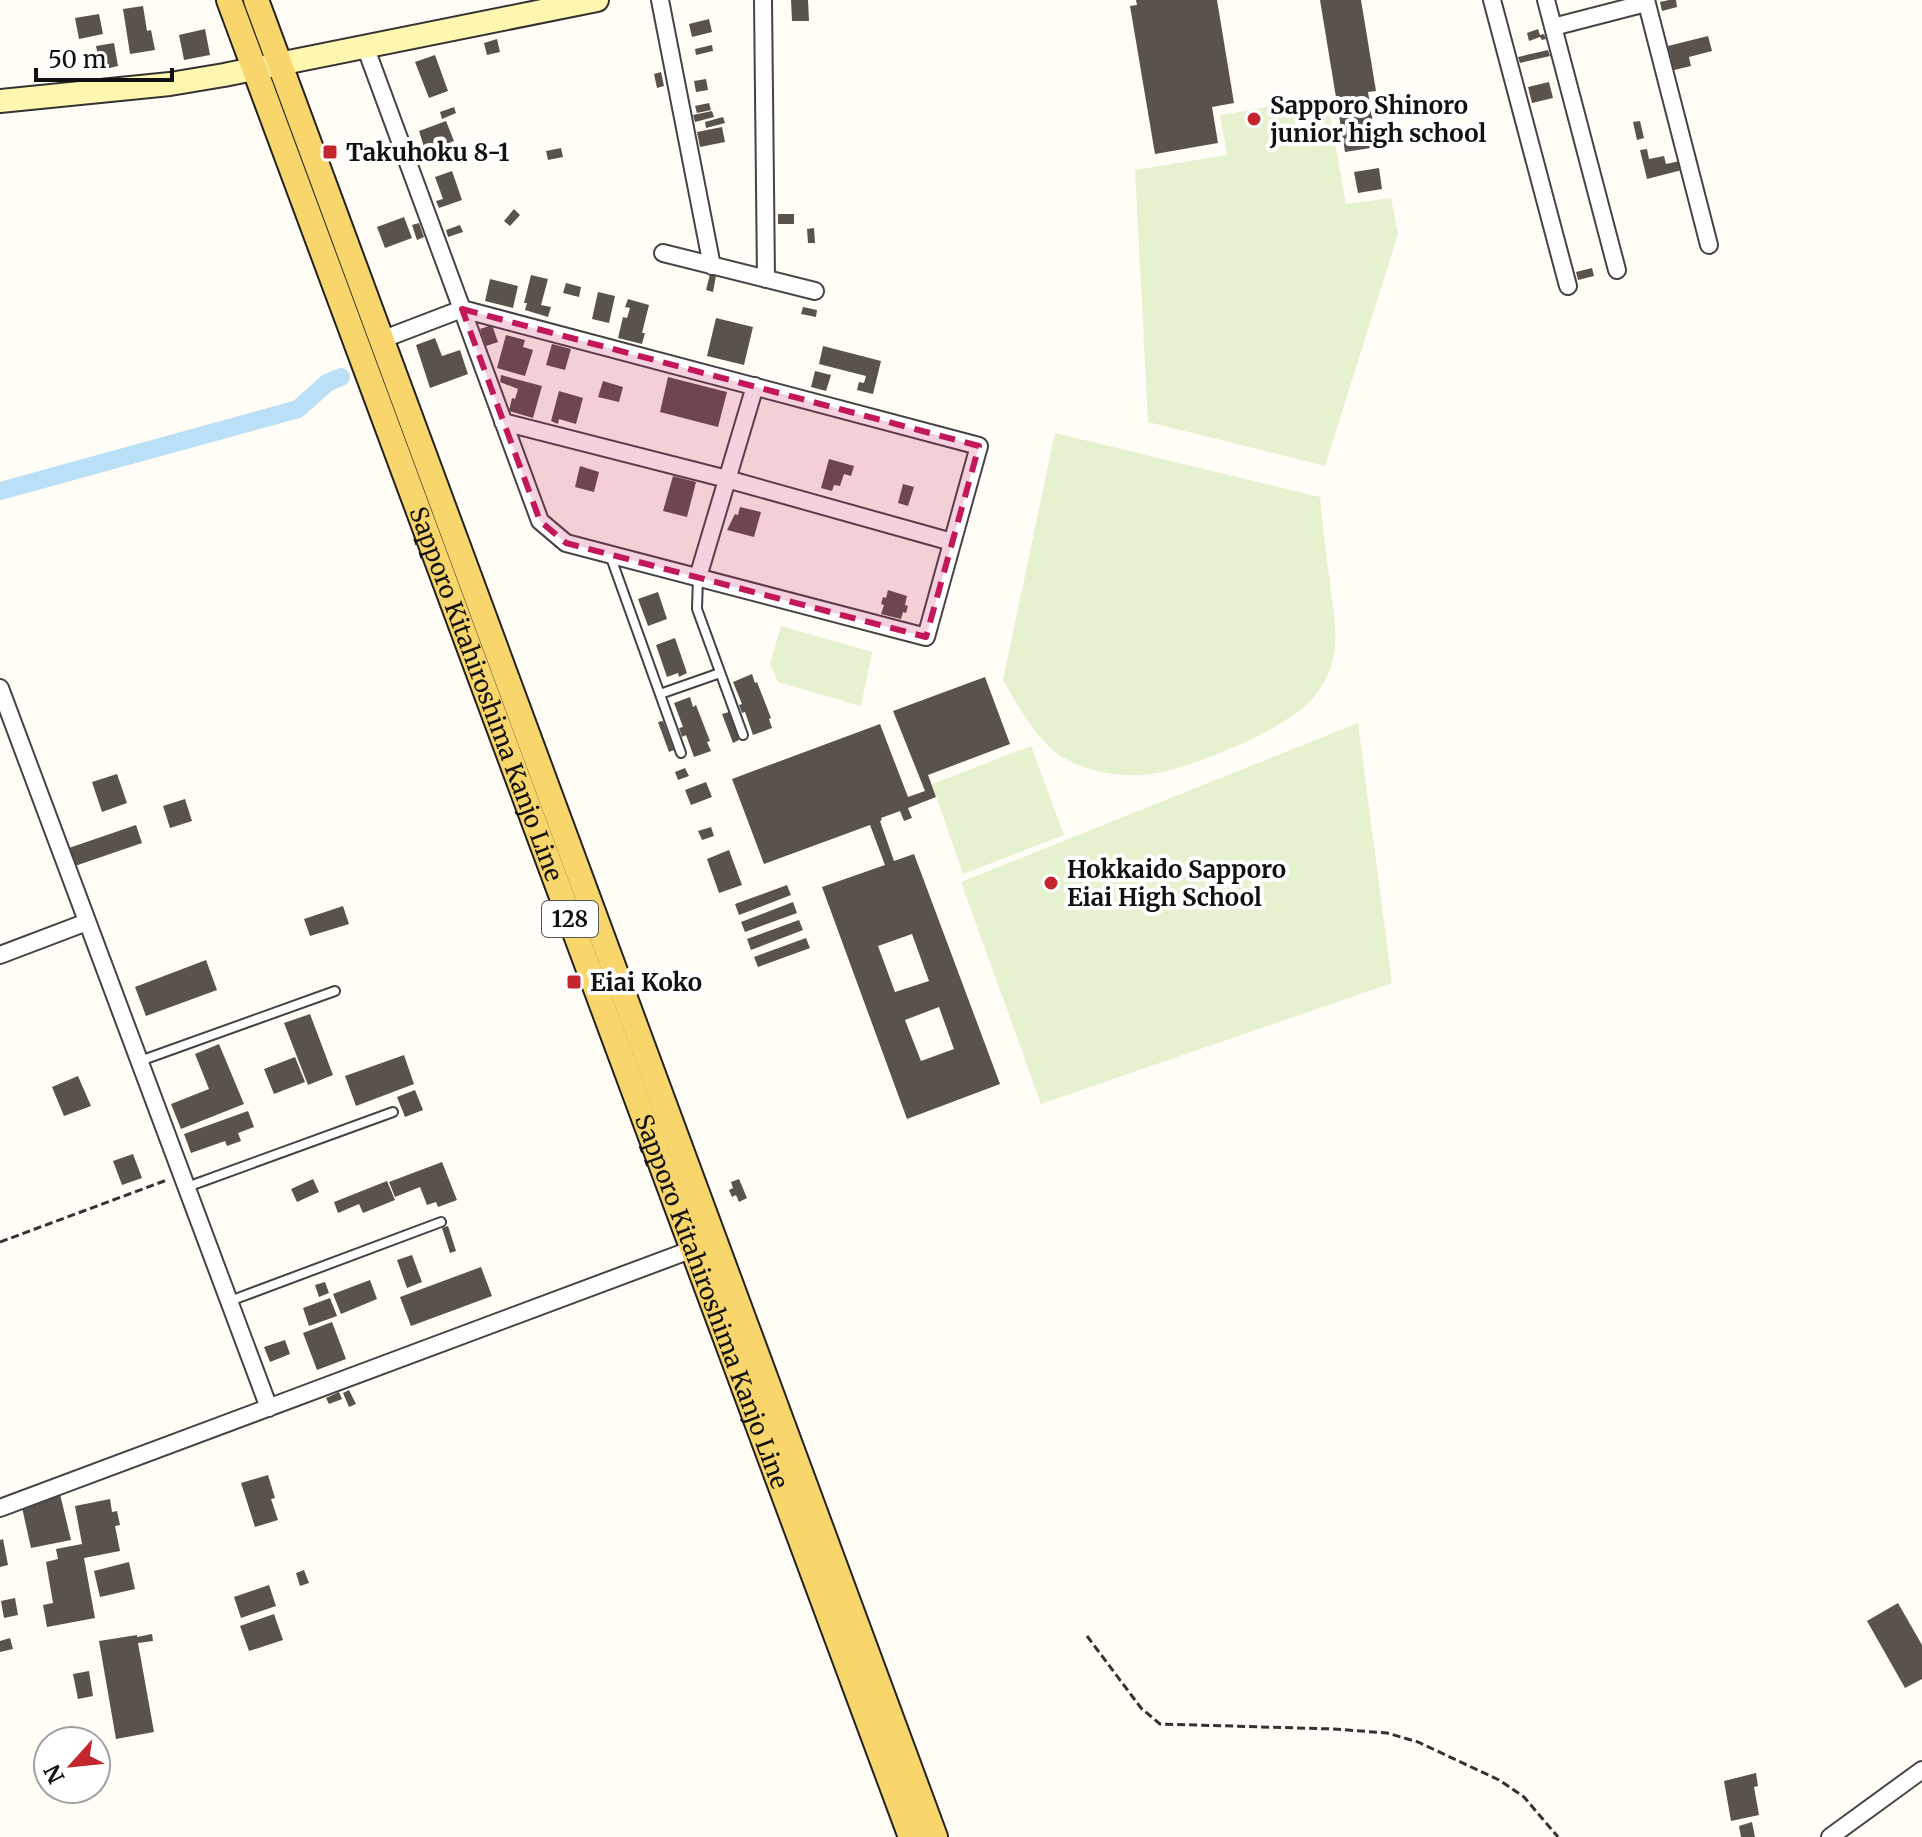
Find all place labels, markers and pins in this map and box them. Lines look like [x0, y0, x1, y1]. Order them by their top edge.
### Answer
place label: Sapporo Shinoro junior high school [1269, 90, 1486, 149]
marker: Sapporo Shinoro junior high school [1245, 110, 1263, 128]
place label: Takuhoku 8-1 [346, 137, 509, 168]
marker: Takuhoku 8-1 [321, 143, 339, 161]
place label: Hokkaido Sapporo Eiai High School [1067, 854, 1286, 913]
marker: Hokkaido Sapporo Eiai High School [1042, 874, 1060, 892]
place label: Eiai Koko [590, 967, 702, 998]
marker: Eiai Koko [565, 973, 583, 991]

